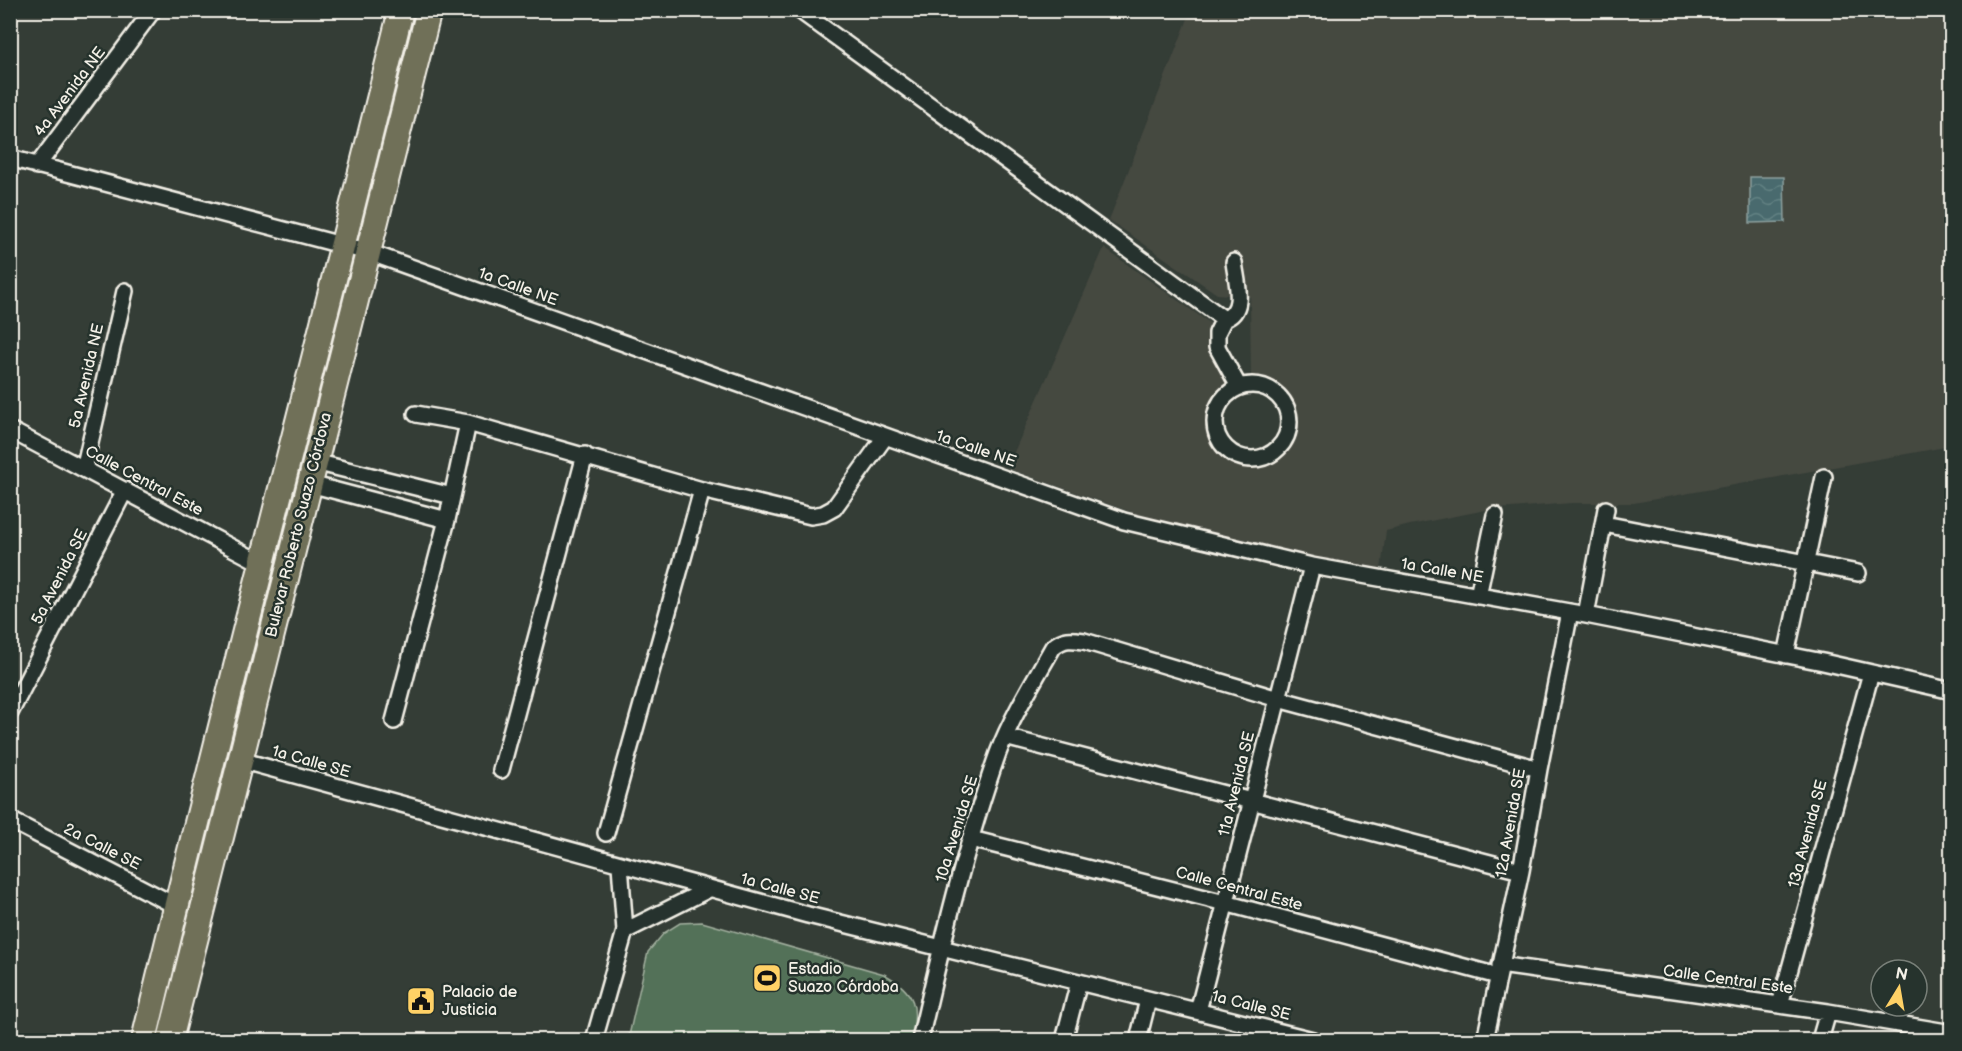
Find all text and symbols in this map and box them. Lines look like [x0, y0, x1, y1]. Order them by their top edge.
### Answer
street label: 4a Avenida NE [30, 43, 110, 141]
street label: 1a Calle NE [476, 264, 560, 310]
street label: 5a Avenida NE [66, 322, 108, 430]
street label: Bulevar Roberto Suazo Córdova [262, 411, 336, 639]
street label: 1a Calle NE [933, 426, 1019, 472]
street label: Calle Central Este [82, 442, 207, 520]
street label: 5a Avenida SE [28, 526, 92, 628]
street label: 1a Calle NE [1399, 554, 1485, 588]
street label: 11a Avenida SE [1215, 730, 1259, 838]
street label: 1a Calle SE [270, 742, 352, 782]
street label: 12a Avenida SE [1492, 767, 1530, 879]
street label: 10a Avenida SE [932, 773, 982, 885]
street label: 13a Avenida SE [1784, 778, 1832, 890]
street label: 2a Calle SE [60, 819, 144, 875]
street label: Calle Central Este [1173, 863, 1305, 915]
street label: 1a Calle SE [739, 869, 821, 909]
north arrow [1869, 958, 1929, 1018]
place label: Estadio Suazo Córdoba [788, 960, 899, 997]
street label: Calle Central Este [1662, 961, 1795, 999]
sports icon: Estadio Suazo Córdoba [751, 962, 783, 994]
text: N [1894, 964, 1909, 985]
place label: Palacio de Justicia [442, 983, 518, 1020]
public building icon: Palacio de Justicia [405, 985, 437, 1017]
street label: 1a Calle SE [1210, 987, 1292, 1025]

